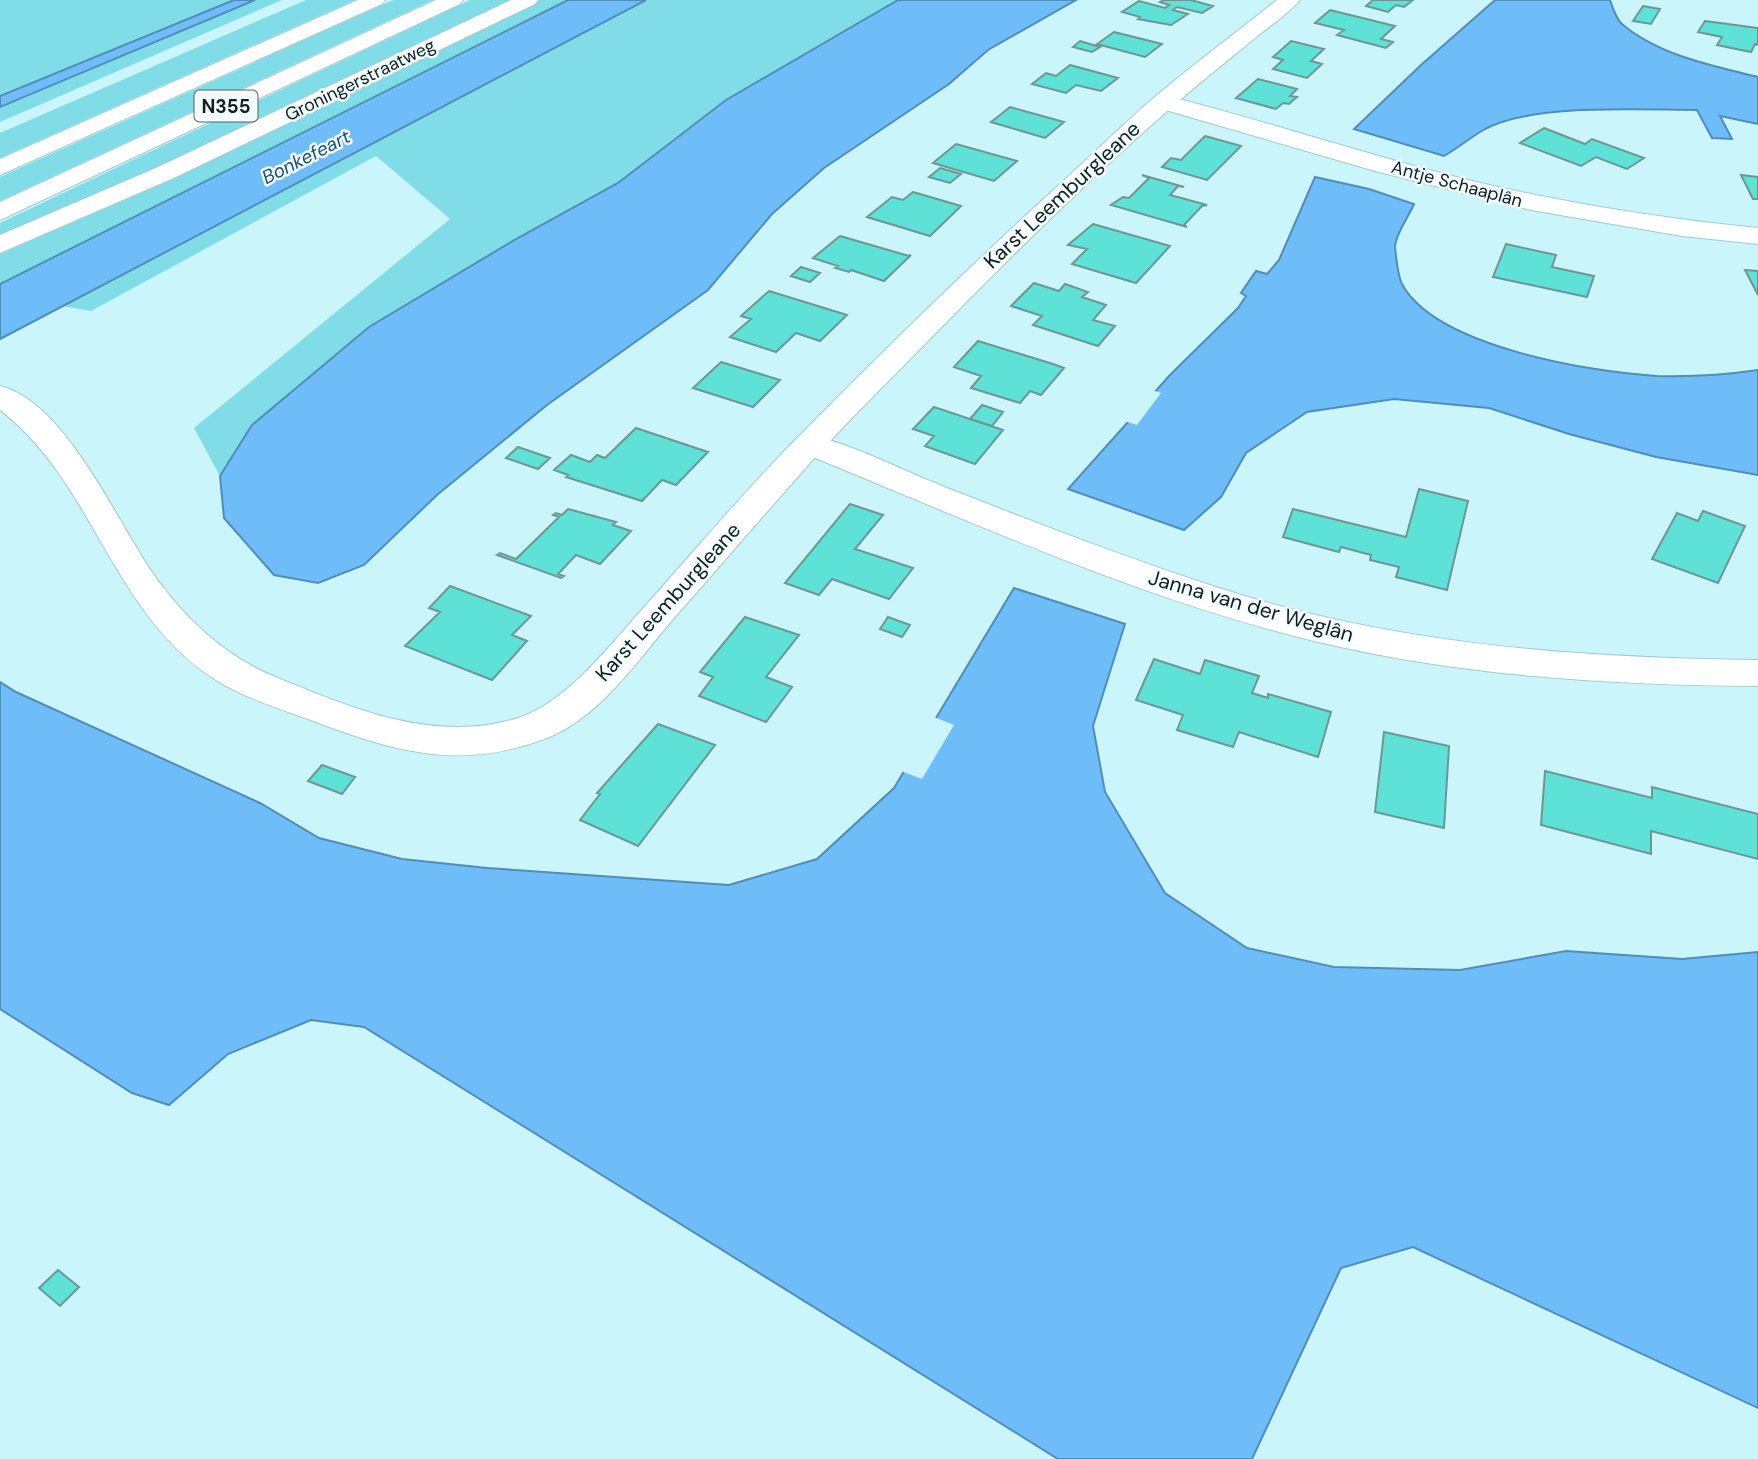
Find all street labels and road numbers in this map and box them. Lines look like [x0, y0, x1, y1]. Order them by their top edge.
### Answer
street label: Groningerstraatweg [281, 33, 439, 127]
road number: N355 [194, 90, 258, 122]
street label: Karst Leemburgleane [978, 115, 1146, 275]
street label: Antje Schaaplân [1389, 155, 1525, 213]
street label: Karst Leemburgleane [589, 517, 747, 687]
street label: Janna van der Weglân [1145, 563, 1357, 649]

